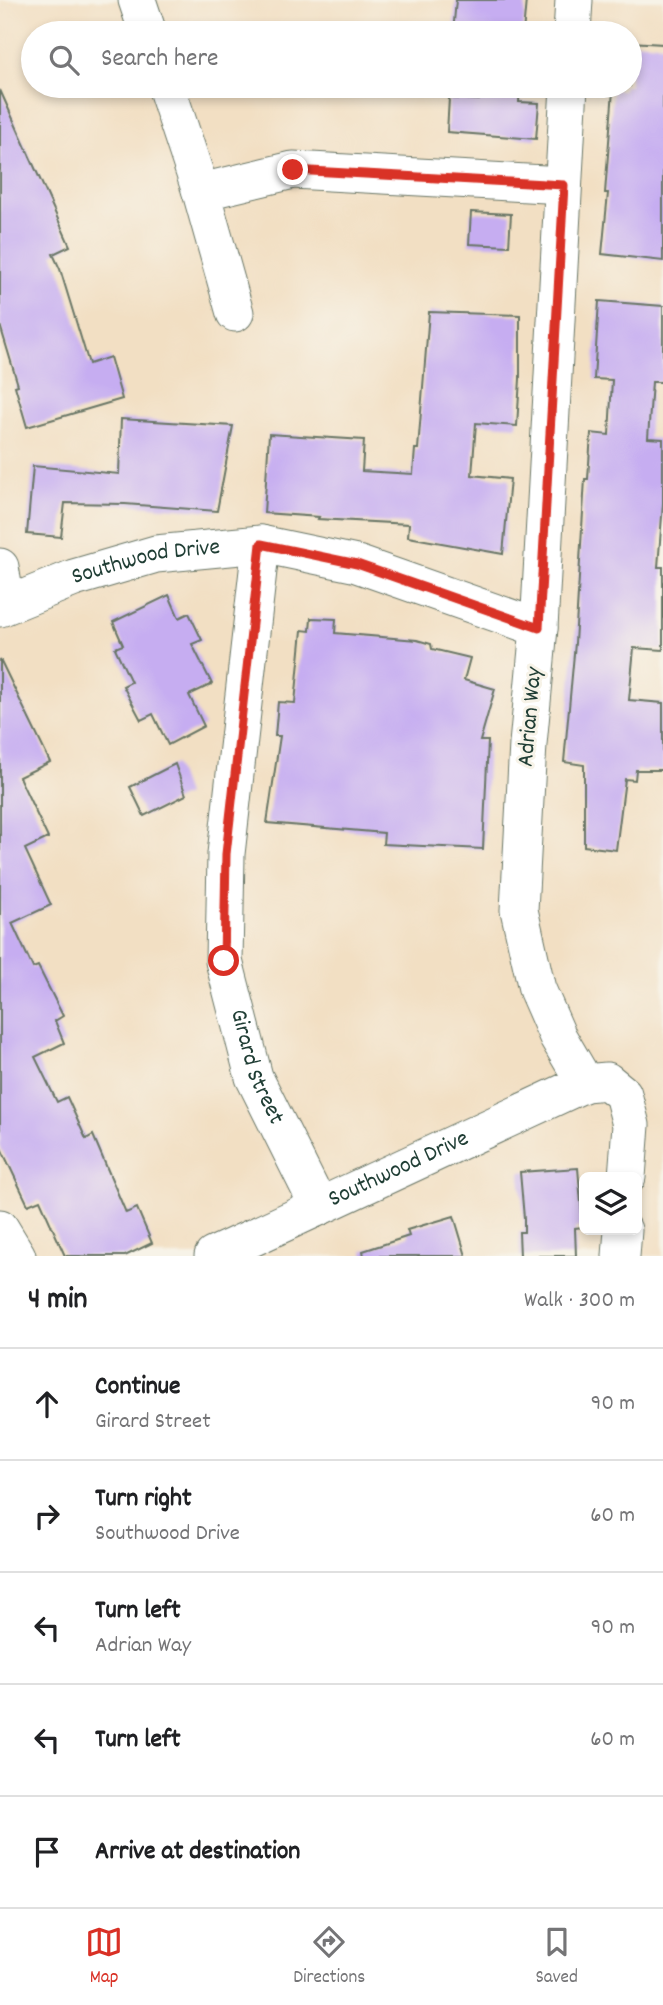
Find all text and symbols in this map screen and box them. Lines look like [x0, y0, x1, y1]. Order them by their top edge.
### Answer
search box [21, 21, 642, 98]
icon: search [45, 41, 83, 79]
text: Search here [101, 41, 219, 78]
route end [277, 154, 308, 185]
street label: Southwood Drive [68, 531, 222, 595]
street label: Adrian Way [510, 664, 552, 768]
route start [208, 945, 239, 976]
street label: Girard Street [220, 1006, 292, 1131]
street label: Southwood Drive [323, 1122, 475, 1217]
map controls [579, 1172, 642, 1235]
button: layers [579, 1172, 642, 1235]
text: 4 min [28, 1280, 87, 1323]
text: Walk · 300 m [524, 1285, 635, 1318]
text: Continue [95, 1369, 180, 1406]
icon: ahead [28, 1385, 66, 1423]
text: 90 m [591, 1388, 635, 1421]
text: Girard Street [95, 1406, 211, 1439]
text: Turn right [95, 1481, 192, 1518]
icon: right [28, 1497, 66, 1535]
text: 60 m [590, 1500, 635, 1533]
text: Southwood Drive [95, 1518, 240, 1551]
text: Turn left [95, 1593, 181, 1630]
icon: left [28, 1609, 66, 1647]
text: 90 m [591, 1612, 635, 1645]
text: Adrian Way [95, 1630, 191, 1663]
icon: left [28, 1721, 66, 1759]
text: Turn left [95, 1722, 181, 1759]
text: 60 m [590, 1724, 635, 1757]
icon: arrive [28, 1833, 66, 1871]
text: Arrive at destination [95, 1834, 300, 1871]
tab: Map [85, 1923, 123, 1992]
tab: Directions [293, 1923, 365, 1992]
tab: Saved [535, 1923, 578, 1992]

